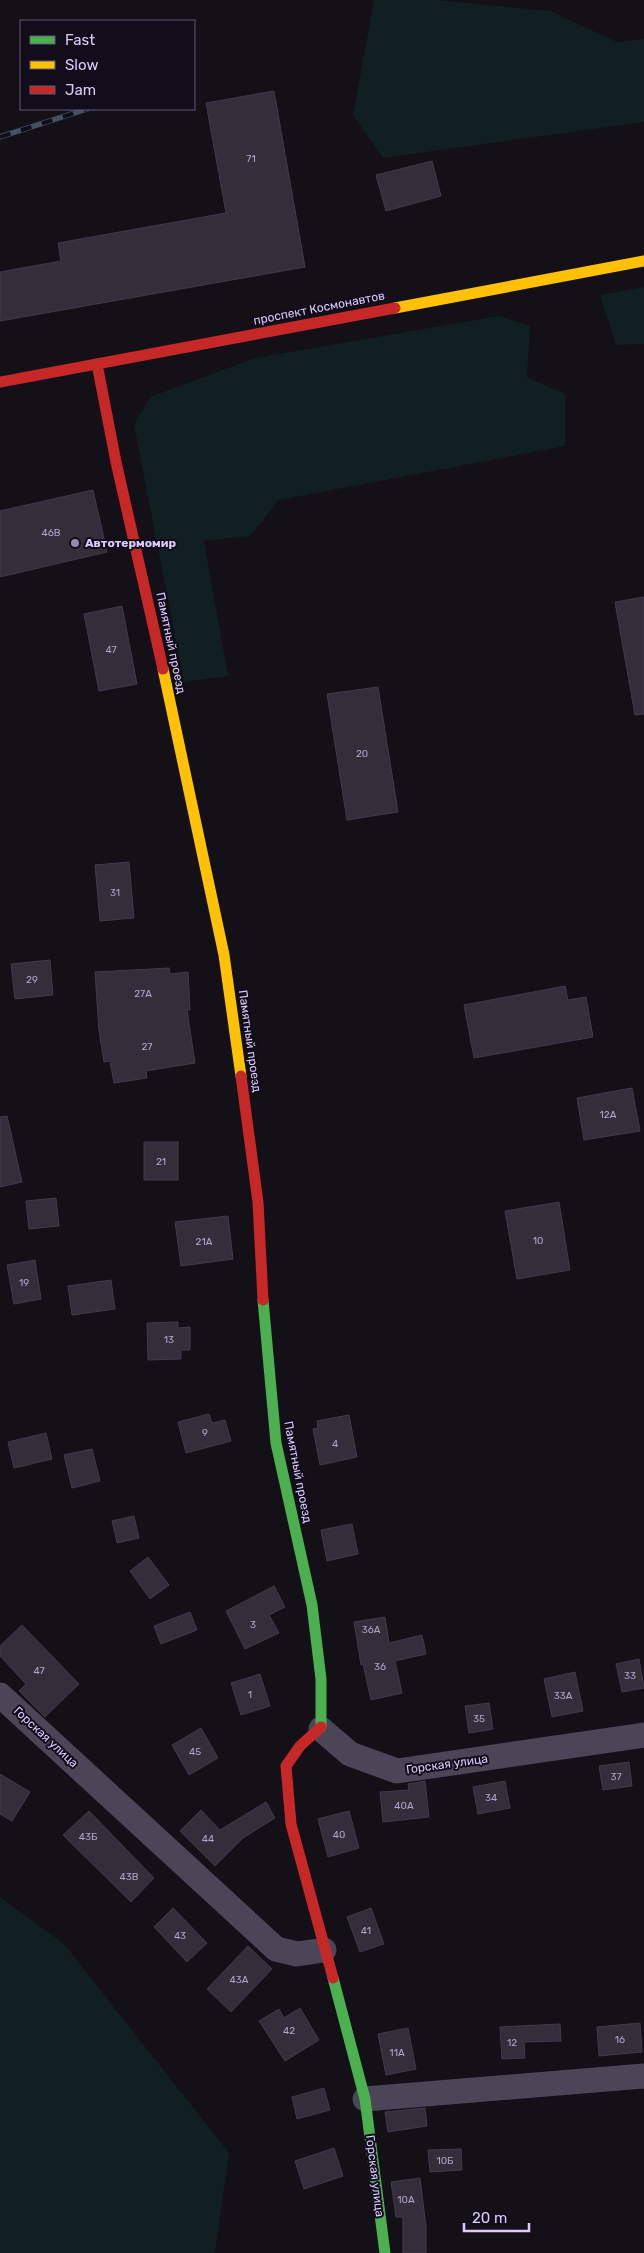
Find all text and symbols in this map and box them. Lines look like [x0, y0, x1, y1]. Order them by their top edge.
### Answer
legend [20, 20, 195, 110]
text: Fast [65, 31, 95, 49]
text: Slow [65, 56, 98, 74]
text: Jam [65, 81, 96, 99]
house number: 71 [246, 153, 256, 165]
street label: проспект Космонавтов [252, 288, 386, 328]
house number: 46В [42, 527, 61, 539]
place label: Автотермомир [85, 536, 176, 550]
marker: Автотермомир [69, 537, 81, 549]
street label: Памятный проезд [153, 591, 189, 695]
house number: 47 [105, 644, 117, 656]
house number: 20 [356, 748, 368, 760]
house number: 31 [110, 887, 120, 899]
house number: 29 [26, 974, 38, 986]
house number: 27А [134, 988, 152, 1000]
street label: Памятный проезд [236, 989, 264, 1093]
house number: 27 [142, 1041, 153, 1053]
house number: 12А [600, 1109, 617, 1121]
house number: 21 [156, 1156, 166, 1168]
house number: 10 [533, 1235, 543, 1247]
house number: 21А [196, 1236, 213, 1248]
house number: 19 [19, 1277, 29, 1289]
house number: 13 [164, 1334, 174, 1346]
street label: Памятный проезд [281, 1420, 315, 1524]
house number: 9 [202, 1427, 208, 1439]
house number: 4 [332, 1438, 338, 1450]
house number: 3 [250, 1619, 256, 1631]
house number: 36А [362, 1624, 381, 1636]
house number: 36 [374, 1661, 386, 1673]
house number: 47 [33, 1665, 45, 1677]
house number: 33 [624, 1670, 636, 1682]
house number: 1 [248, 1689, 252, 1701]
house number: 33А [554, 1690, 573, 1702]
street label: Горская улица [11, 1704, 81, 1770]
house number: 35 [473, 1713, 485, 1725]
house number: 45 [189, 1746, 201, 1758]
street label: Горская улица [405, 1751, 489, 1777]
house number: 37 [610, 1771, 622, 1783]
house number: 34 [485, 1792, 497, 1804]
house number: 40А [394, 1800, 414, 1812]
house number: 40 [333, 1829, 345, 1841]
house number: 43Б [79, 1831, 98, 1843]
house number: 44 [202, 1833, 214, 1845]
house number: 43В [120, 1871, 139, 1883]
house number: 41 [361, 1925, 371, 1937]
house number: 43 [174, 1930, 186, 1942]
house number: 43А [230, 1974, 249, 1986]
house number: 42 [283, 2025, 295, 2037]
house number: 16 [615, 2034, 625, 2046]
house number: 12 [507, 2037, 517, 2049]
house number: 11А [389, 2047, 405, 2059]
street label: Горская улица [363, 2134, 387, 2218]
house number: 10Б [436, 2155, 454, 2167]
house number: 10А [397, 2194, 415, 2206]
scale bar [464, 2200, 529, 2232]
text: 20 m [472, 2209, 507, 2227]

